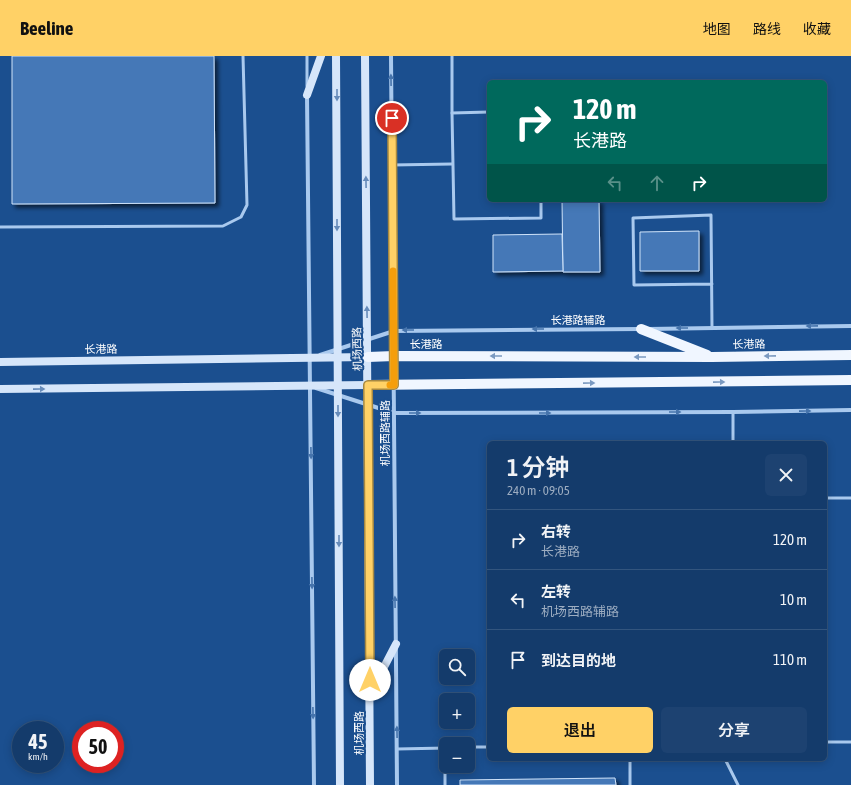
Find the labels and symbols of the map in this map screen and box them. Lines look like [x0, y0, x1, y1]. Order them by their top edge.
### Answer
one-way arrow [388, 73, 394, 86]
one-way arrow [334, 89, 340, 102]
pin [375, 101, 409, 135]
one-way arrow [363, 175, 369, 188]
one-way arrow [334, 219, 340, 232]
one-way arrow [364, 305, 370, 318]
street label: 长港路辅路 [551, 314, 606, 326]
one-way arrow [806, 323, 818, 330]
one-way arrow [675, 325, 688, 331]
one-way arrow [531, 326, 544, 332]
street label: 机场西路 [351, 327, 363, 371]
one-way arrow [402, 327, 414, 334]
street label: 长港路 [410, 338, 443, 350]
street label: 长港路 [732, 338, 766, 350]
street label: 长港路 [84, 343, 118, 355]
one-way arrow [489, 353, 502, 359]
one-way arrow [763, 353, 776, 359]
one-way arrow [633, 354, 646, 360]
one-way arrow [713, 378, 725, 385]
one-way arrow [583, 380, 596, 386]
one-way arrow [33, 386, 46, 392]
street label: 机场西路辅路 [379, 400, 391, 466]
one-way arrow [335, 405, 341, 418]
one-way arrow [799, 408, 812, 414]
one-way arrow [669, 409, 682, 415]
one-way arrow [409, 410, 422, 416]
one-way arrow [539, 410, 552, 416]
one-way arrow [308, 447, 314, 460]
one-way arrow [336, 535, 342, 548]
one-way arrow [309, 577, 315, 590]
one-way arrow [392, 596, 399, 608]
position arrow [349, 659, 391, 701]
one-way arrow [310, 707, 316, 720]
street label: 机场西路 [353, 711, 365, 755]
speed limit sign: 50 [72, 721, 124, 773]
one-way arrow [394, 725, 400, 738]

